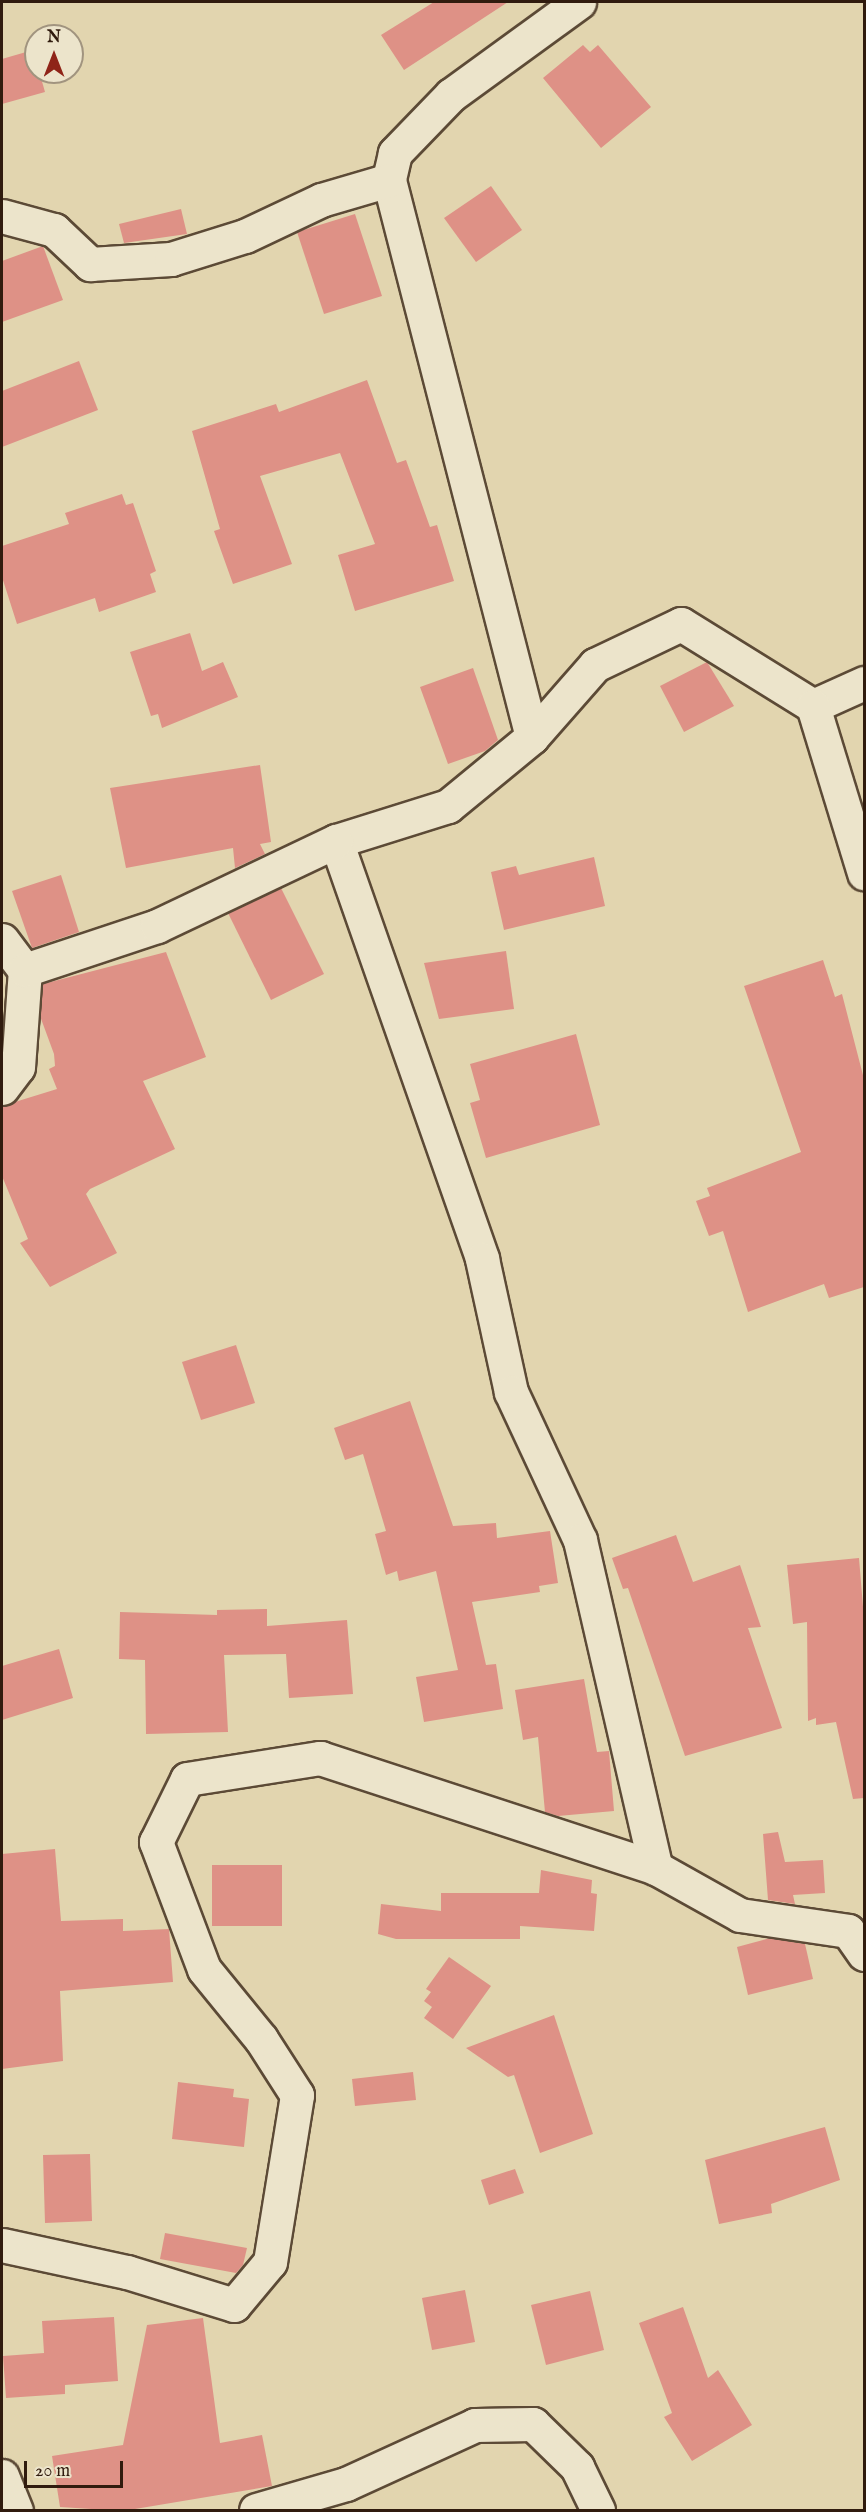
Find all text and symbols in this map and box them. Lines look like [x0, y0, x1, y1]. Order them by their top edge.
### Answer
north arrow [24, 24, 84, 84]
text: N [47, 28, 61, 48]
scale bar [27, 2449, 126, 2487]
text: 20 m [35, 2460, 70, 2483]

